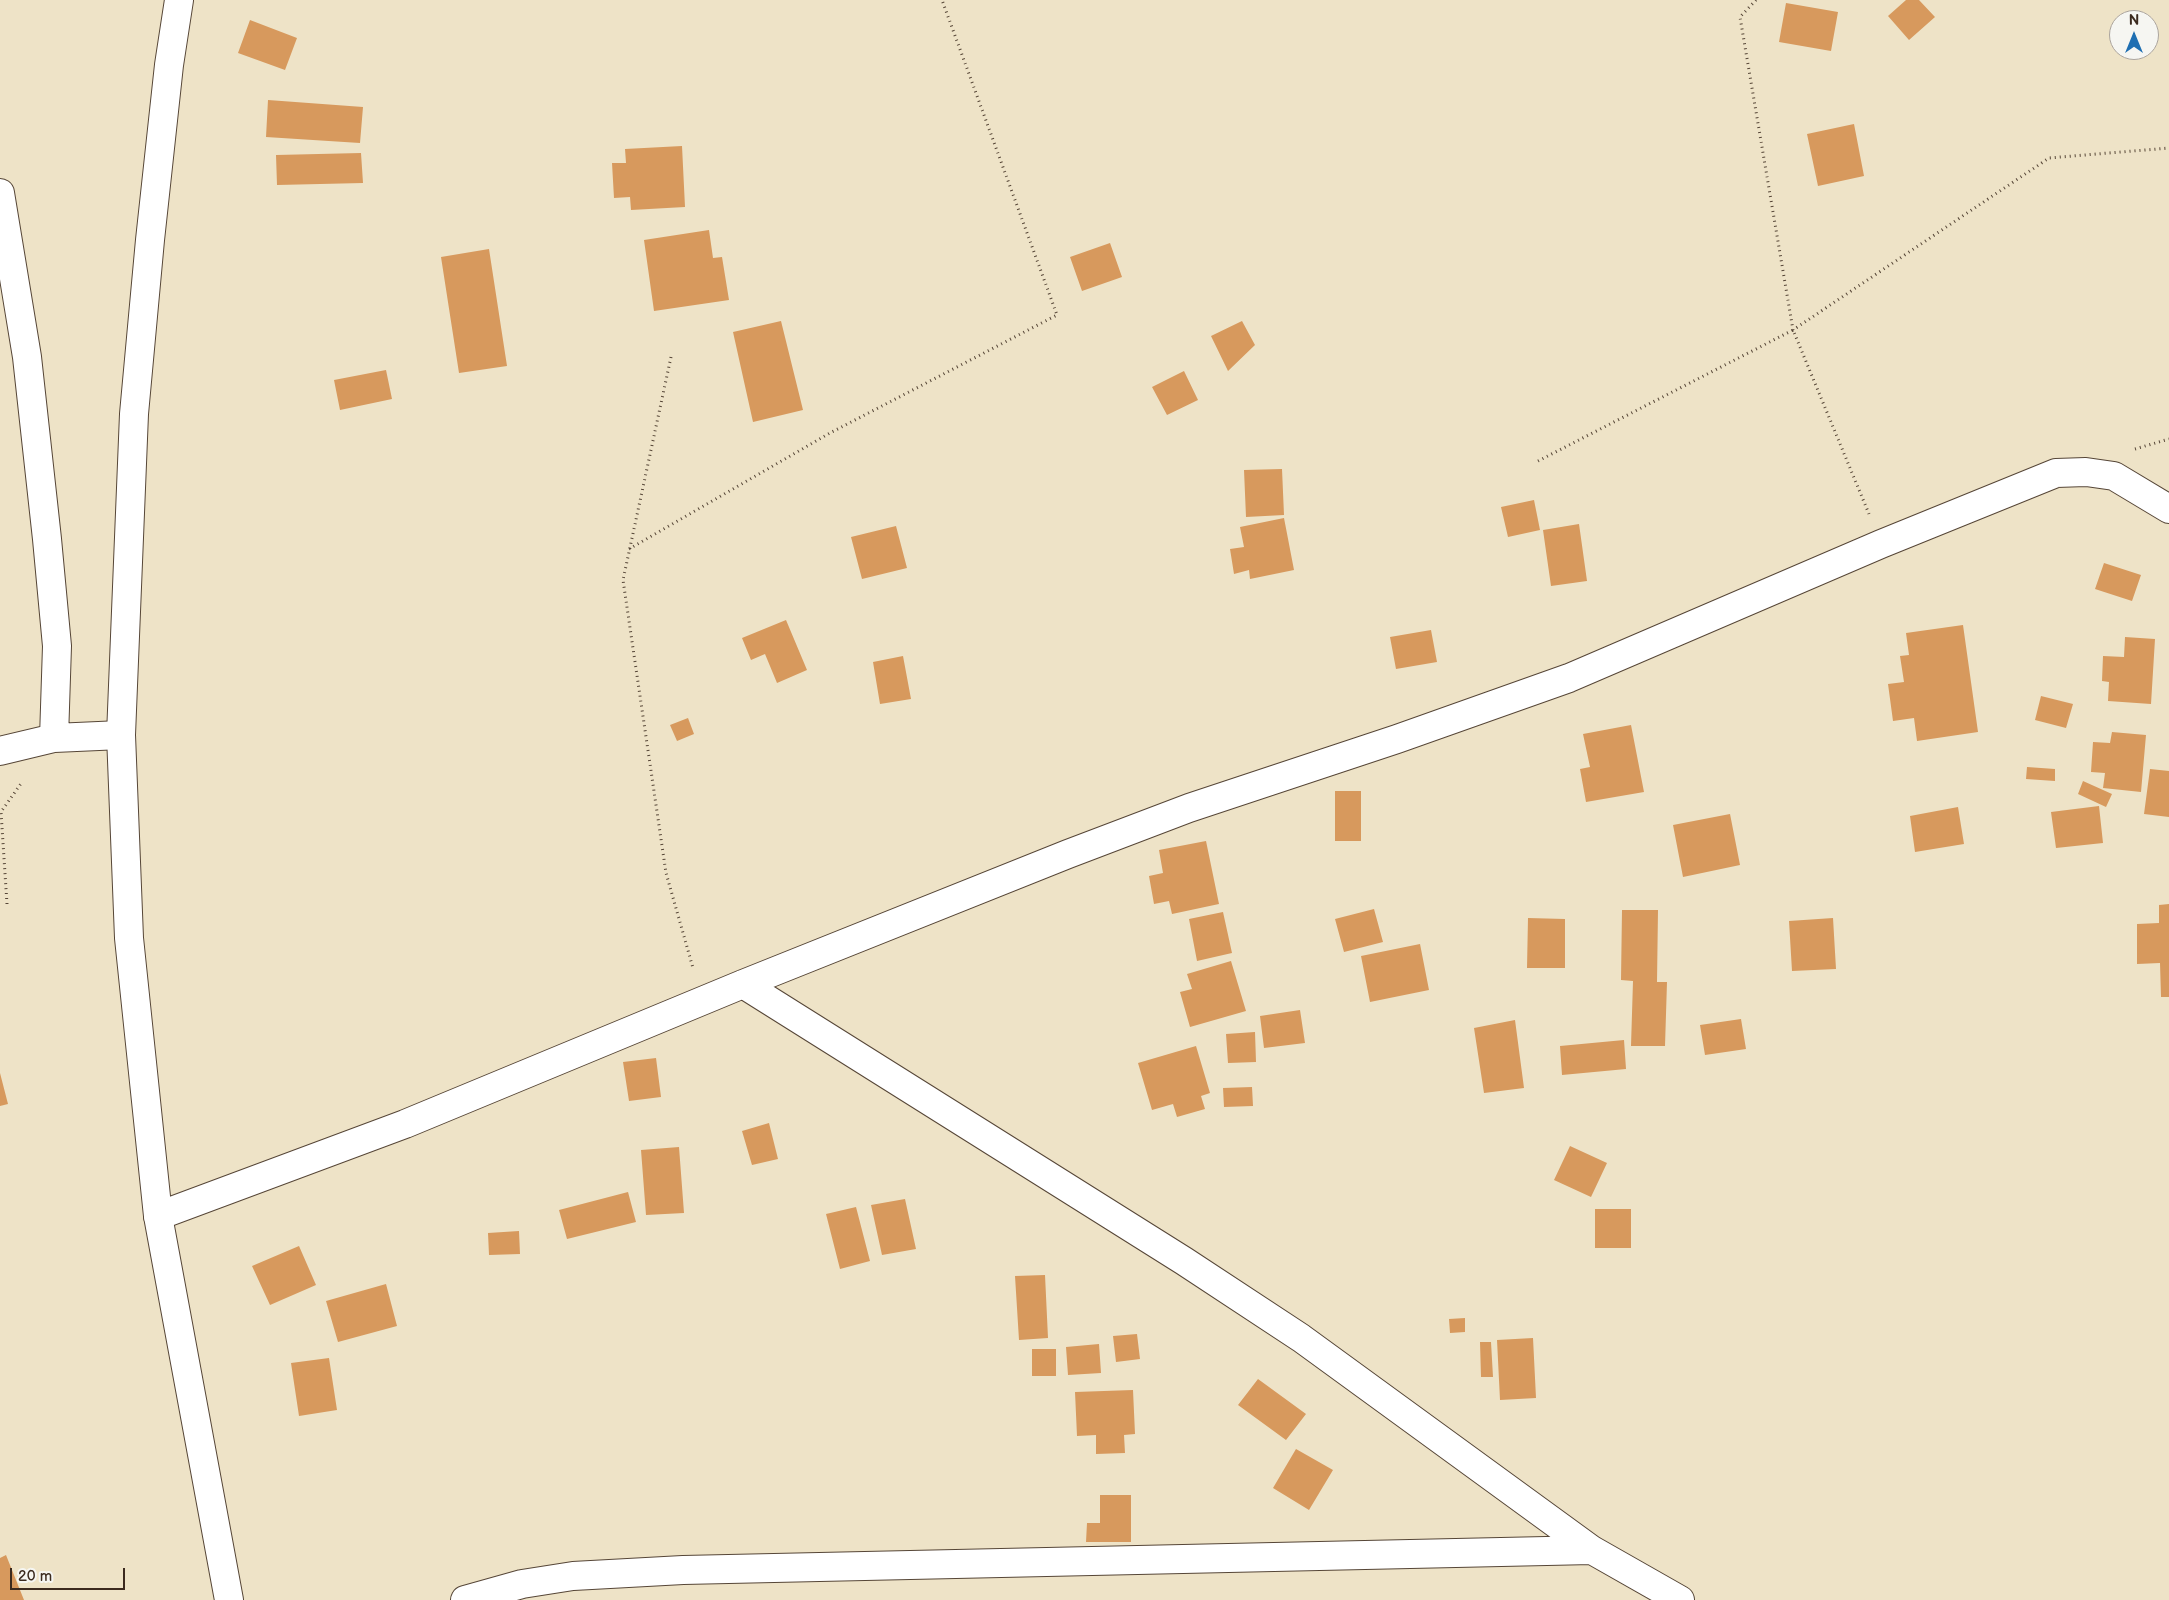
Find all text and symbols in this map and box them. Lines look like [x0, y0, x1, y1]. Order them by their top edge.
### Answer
north arrow [2109, 10, 2159, 60]
text: N [2129, 12, 2139, 29]
scale bar [12, 1558, 128, 1590]
text: 20 m [18, 1567, 52, 1586]

